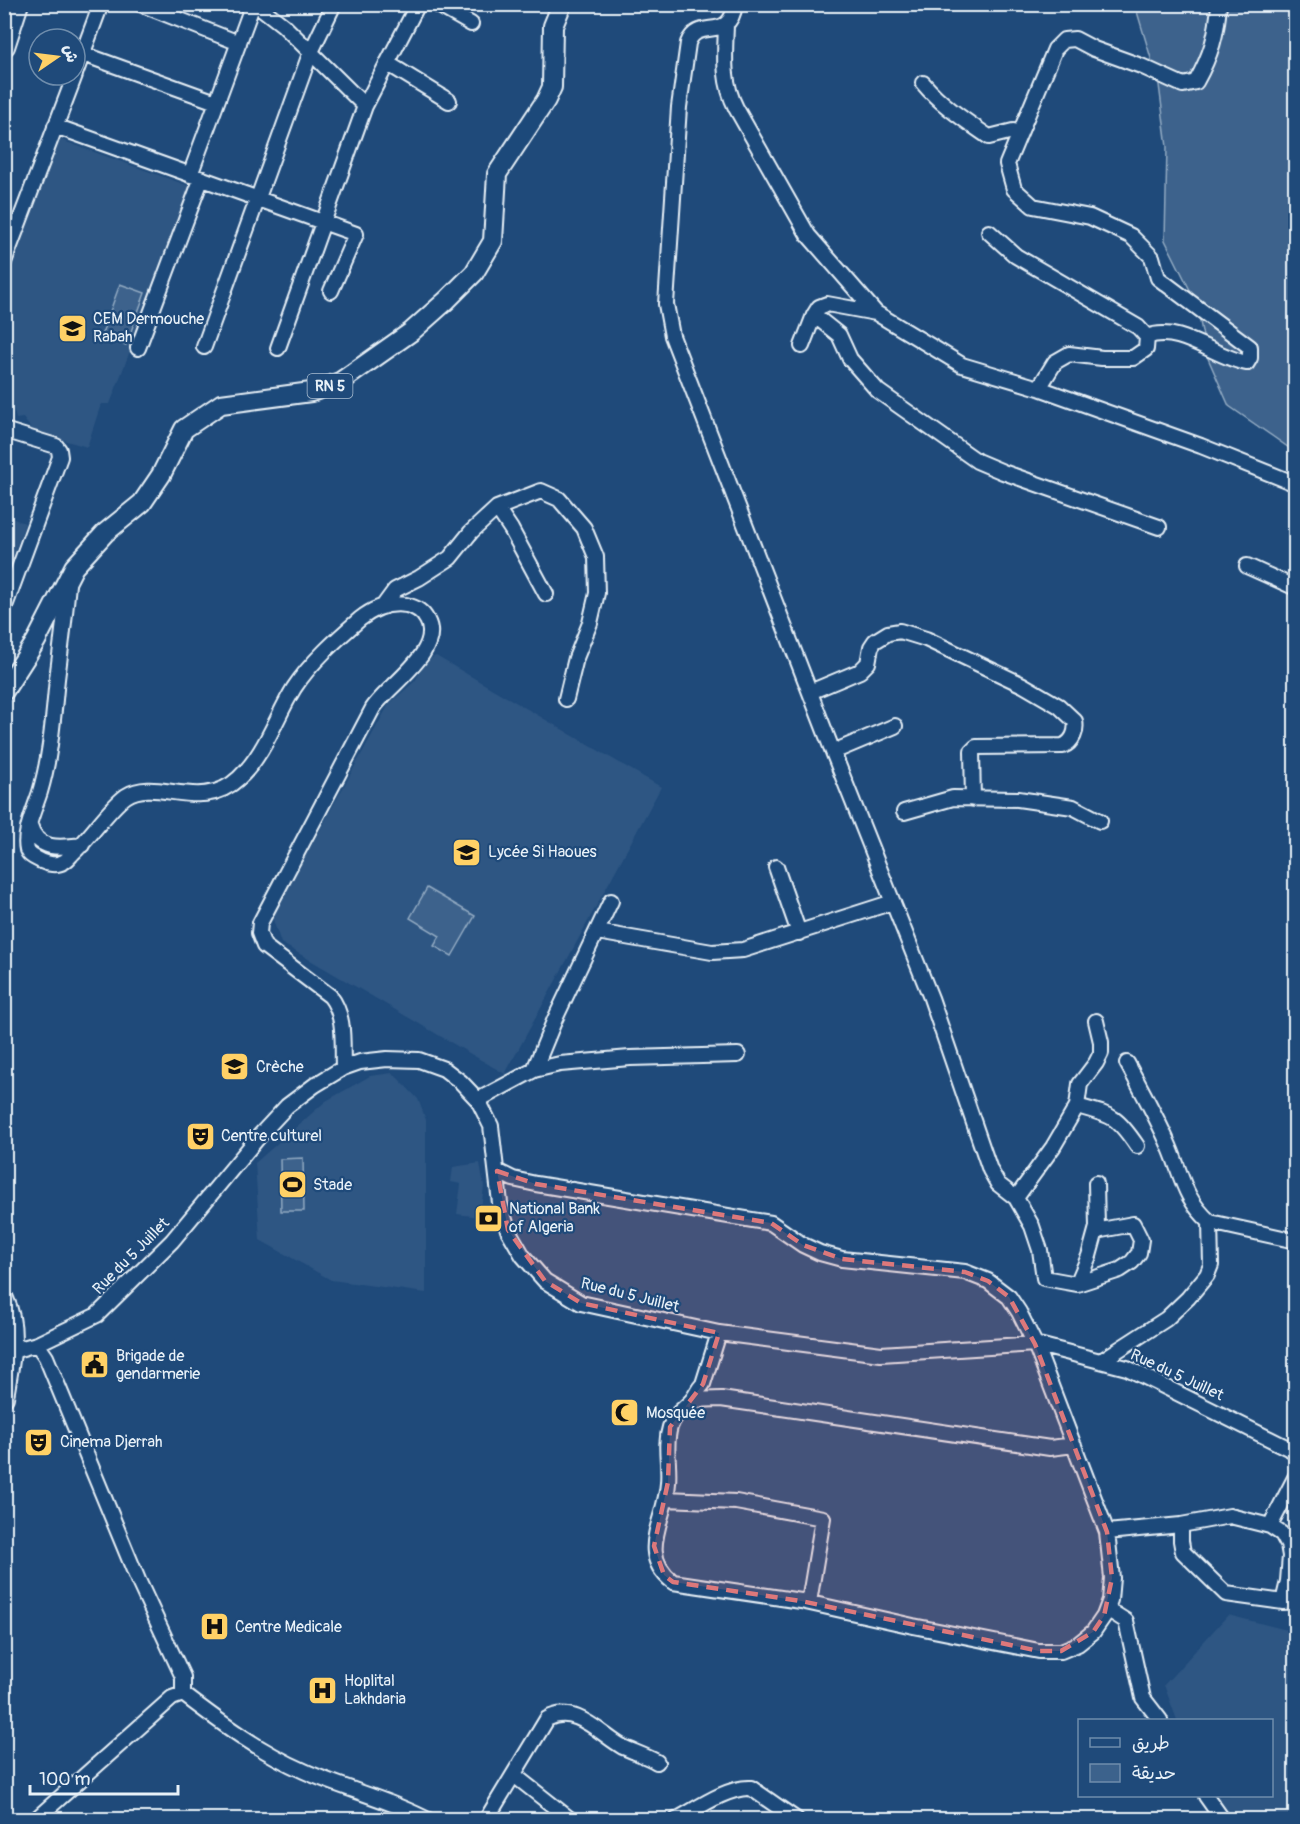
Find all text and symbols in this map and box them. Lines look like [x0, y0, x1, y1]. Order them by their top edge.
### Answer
north arrow [27, 27, 87, 87]
text: ش [59, 43, 82, 65]
place label: CEM Dermouche Rabah [93, 309, 204, 347]
school or university icon: CEM Dermouche Rabah [56, 312, 88, 344]
road number: RN 5 [308, 374, 352, 398]
school or university icon: Lycée Si Haoues [451, 836, 483, 868]
place label: Lycée Si Haoues [488, 842, 597, 862]
school or university icon: Crèche [219, 1051, 251, 1083]
place label: Crèche [256, 1057, 304, 1077]
theatre icon: Centre culturel [184, 1120, 216, 1152]
place label: Centre culturel [221, 1126, 322, 1146]
sports icon: Stade [276, 1169, 308, 1201]
place label: Stade [313, 1175, 352, 1195]
place label: National Bank of Algeria [509, 1199, 600, 1237]
bank icon: National Bank of Algeria [472, 1202, 504, 1234]
street label: Rue du 5 Juillet [88, 1213, 174, 1299]
street label: Rue du 5 Juillet [579, 1273, 682, 1317]
street label: Rue du 5 Juillet [1127, 1345, 1227, 1406]
place label: Brigade de gendarmerie [116, 1346, 200, 1384]
public building icon: Brigade de gendarmerie [79, 1349, 111, 1381]
mosque icon: Mosquée [609, 1397, 641, 1429]
place label: Mosquée [646, 1403, 705, 1423]
theatre icon: Cinema Djerrah [23, 1426, 55, 1458]
place label: Cinema Djerrah [60, 1432, 162, 1452]
hospital icon: Centre Medicale [198, 1611, 230, 1643]
place label: Centre Medicale [235, 1617, 342, 1637]
place label: Hoplital Lakhdaria [344, 1671, 406, 1709]
hospital icon: Hoplital Lakhdaria [307, 1674, 339, 1706]
legend [1078, 1719, 1273, 1797]
text: طريق [1132, 1732, 1170, 1755]
scale bar [30, 1758, 178, 1796]
text: حديقة [1132, 1762, 1176, 1785]
text: 100 m [39, 1768, 91, 1791]

